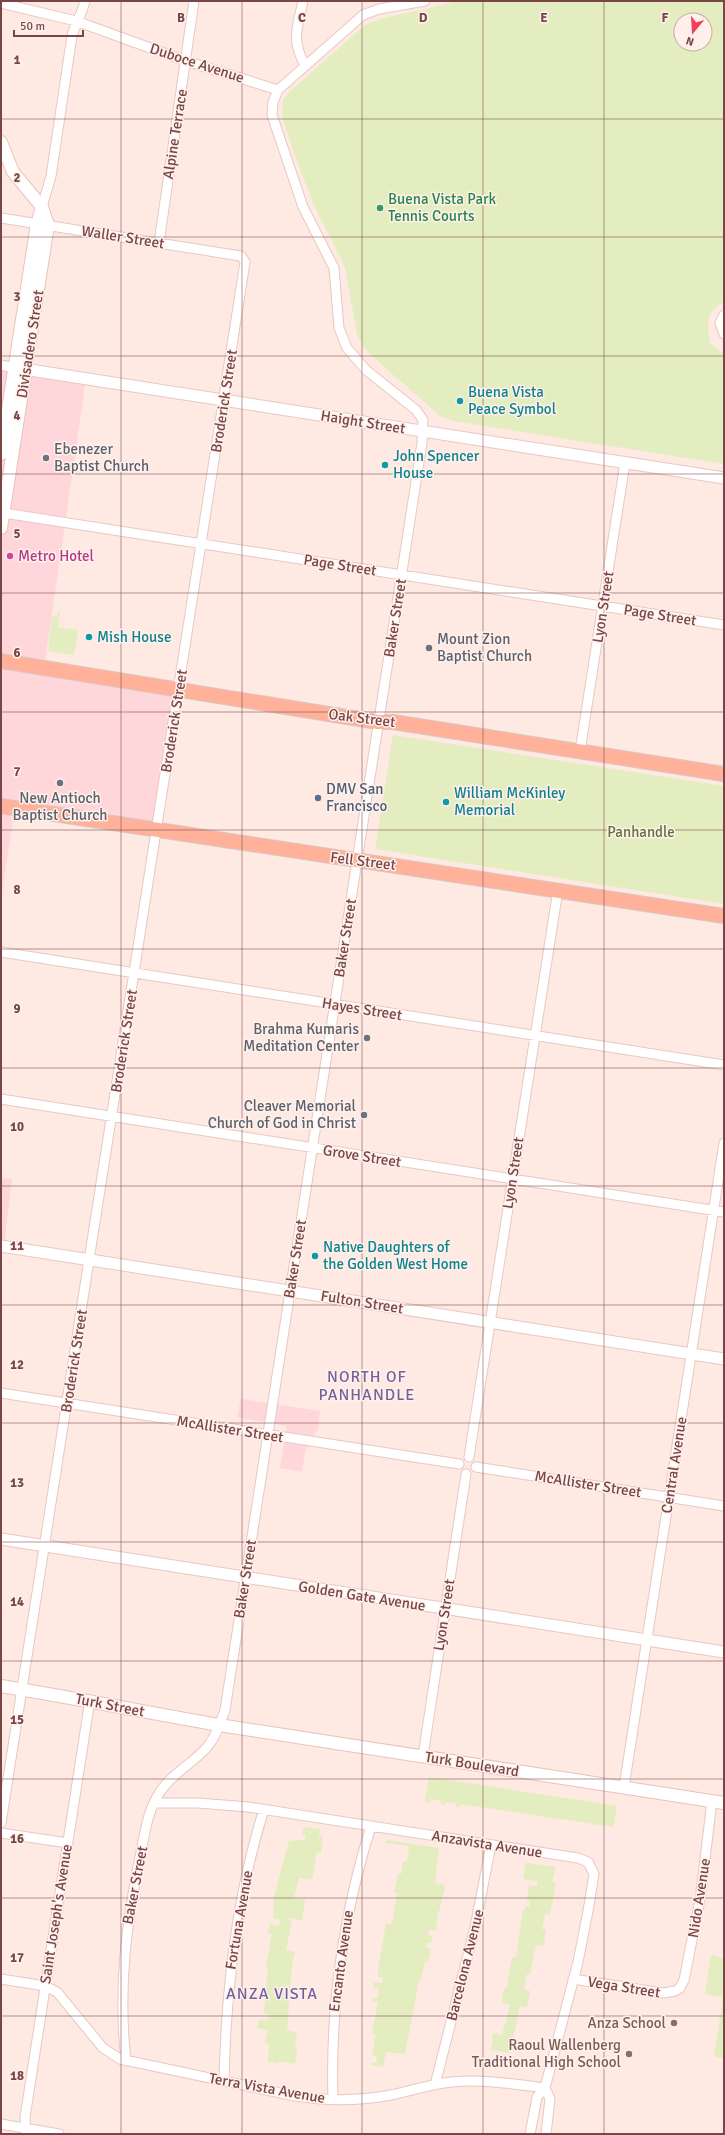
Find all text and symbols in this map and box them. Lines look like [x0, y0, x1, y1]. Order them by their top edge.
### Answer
text: B [177, 10, 185, 26]
text: C [298, 10, 306, 26]
text: D [419, 10, 428, 26]
text: E [540, 10, 548, 26]
text: F [662, 10, 669, 26]
scale bar [14, 12, 83, 38]
north arrow [673, 12, 713, 52]
text: 50 m [20, 19, 45, 34]
text: N [684, 34, 696, 48]
street label: Duboce Avenue [147, 39, 247, 87]
text: 1 [13, 52, 21, 68]
street label: Alpine Terrace [159, 88, 191, 180]
text: 2 [13, 170, 21, 186]
place label: Buena Vista Park Tennis Courts [388, 190, 497, 225]
marker: Buena Vista Park Tennis Courts [375, 203, 385, 213]
street label: Waller Street [80, 222, 166, 252]
street label: Divisadero Street [13, 289, 47, 399]
text: 3 [13, 289, 21, 305]
street label: Broderick Street [207, 348, 241, 454]
place label: Buena Vista Peace Symbol [468, 383, 556, 418]
marker: Buena Vista Peace Symbol [455, 396, 465, 406]
street label: Haight Street [319, 406, 407, 438]
text: 4 [13, 408, 21, 424]
place label: Ebenezer Baptist Church [54, 440, 149, 475]
place label: John Spencer House [393, 447, 480, 482]
marker: Ebenezer Baptist Church [41, 453, 51, 463]
marker: John Spencer House [380, 460, 390, 470]
text: 5 [13, 526, 21, 542]
place label: Metro Hotel [18, 547, 94, 565]
street label: Page Street [302, 550, 378, 580]
marker: Metro Hotel [5, 551, 15, 561]
street label: Lyon Street [588, 570, 618, 644]
street label: Baker Street [380, 577, 410, 659]
street label: Page Street [622, 600, 698, 630]
place label: Mish House [97, 628, 171, 646]
place label: Mount Zion Baptist Church [437, 630, 532, 665]
marker: Mish House [84, 632, 94, 642]
marker: Mount Zion Baptist Church [424, 643, 434, 653]
text: 6 [13, 645, 21, 661]
street label: Broderick Street [157, 668, 191, 774]
street label: Oak Street [328, 705, 396, 731]
text: 7 [13, 764, 21, 780]
marker: New Antioch Baptist Church [55, 778, 65, 788]
place label: DMV San Francisco [326, 780, 388, 815]
place label: William McKinley Memorial [454, 784, 565, 819]
place label: New Antioch Baptist Church [12, 789, 108, 824]
marker: DMV San Francisco [313, 793, 323, 803]
marker: William McKinley Memorial [441, 797, 451, 807]
park label: Panhandle [607, 823, 675, 841]
street label: Fell Street [329, 848, 397, 874]
text: 8 [13, 882, 21, 898]
street label: Baker Street [330, 897, 360, 979]
street label: Broderick Street [107, 988, 141, 1094]
street label: Hayes Street [321, 994, 403, 1024]
text: 9 [13, 1001, 21, 1017]
place label: Brahma Kumaris Meditation Center [243, 1020, 359, 1055]
marker: Brahma Kumaris Meditation Center [362, 1033, 372, 1043]
place label: Cleaver Memorial Church of God in Christ [208, 1097, 356, 1132]
marker: Cleaver Memorial Church of God in Christ [359, 1110, 369, 1120]
text: 10 [10, 1119, 24, 1135]
street label: Lyon Street [498, 1136, 528, 1210]
street label: Grove Street [322, 1141, 402, 1171]
street label: Baker Street [280, 1218, 310, 1300]
text: 11 [10, 1238, 24, 1254]
place label: Native Daughters of the Golden West Home [323, 1238, 468, 1273]
marker: Native Daughters of the Golden West Home [310, 1251, 320, 1261]
street label: Fulton Street [319, 1287, 405, 1317]
street label: Broderick Street [57, 1308, 91, 1414]
text: 12 [10, 1357, 24, 1373]
district label: NORTH OF PANHANDLE [319, 1367, 415, 1405]
street label: McAllister Street [175, 1412, 285, 1446]
street label: Central Avenue [657, 1415, 691, 1515]
street label: McAllister Street [533, 1467, 643, 1501]
text: 13 [10, 1475, 24, 1491]
street label: Baker Street [230, 1538, 260, 1620]
street label: Golden Gate Avenue [297, 1577, 427, 1615]
street label: Lyon Street [429, 1578, 459, 1652]
text: 14 [10, 1594, 24, 1610]
street label: Turk Street [74, 1690, 146, 1720]
text: 15 [10, 1712, 24, 1728]
street label: Turk Boulevard [424, 1748, 520, 1780]
street label: Anzavista Avenue [430, 1826, 544, 1862]
text: 16 [10, 1831, 24, 1847]
street label: Saint Joseph's Avenue [36, 1843, 76, 1985]
street label: Baker Street [119, 1844, 151, 1926]
street label: Nido Avenue [684, 1857, 714, 1939]
street label: Fortuna Avenue [221, 1869, 257, 1971]
street label: Barcelona Avenue [442, 1907, 488, 2023]
street label: Encanto Avenue [325, 1909, 357, 2013]
text: 17 [10, 1950, 24, 1966]
street label: Vega Street [586, 1972, 662, 2002]
district label: ANZA VISTA [226, 1984, 318, 2004]
place label: Anza School [587, 2014, 666, 2032]
marker: Anza School [669, 2018, 679, 2028]
place label: Raoul Wallenberg Traditional High School [472, 2036, 621, 2071]
marker: Raoul Wallenberg Traditional High School [624, 2049, 634, 2059]
text: 18 [10, 2068, 24, 2084]
street label: Terra Vista Avenue [207, 2069, 327, 2107]

